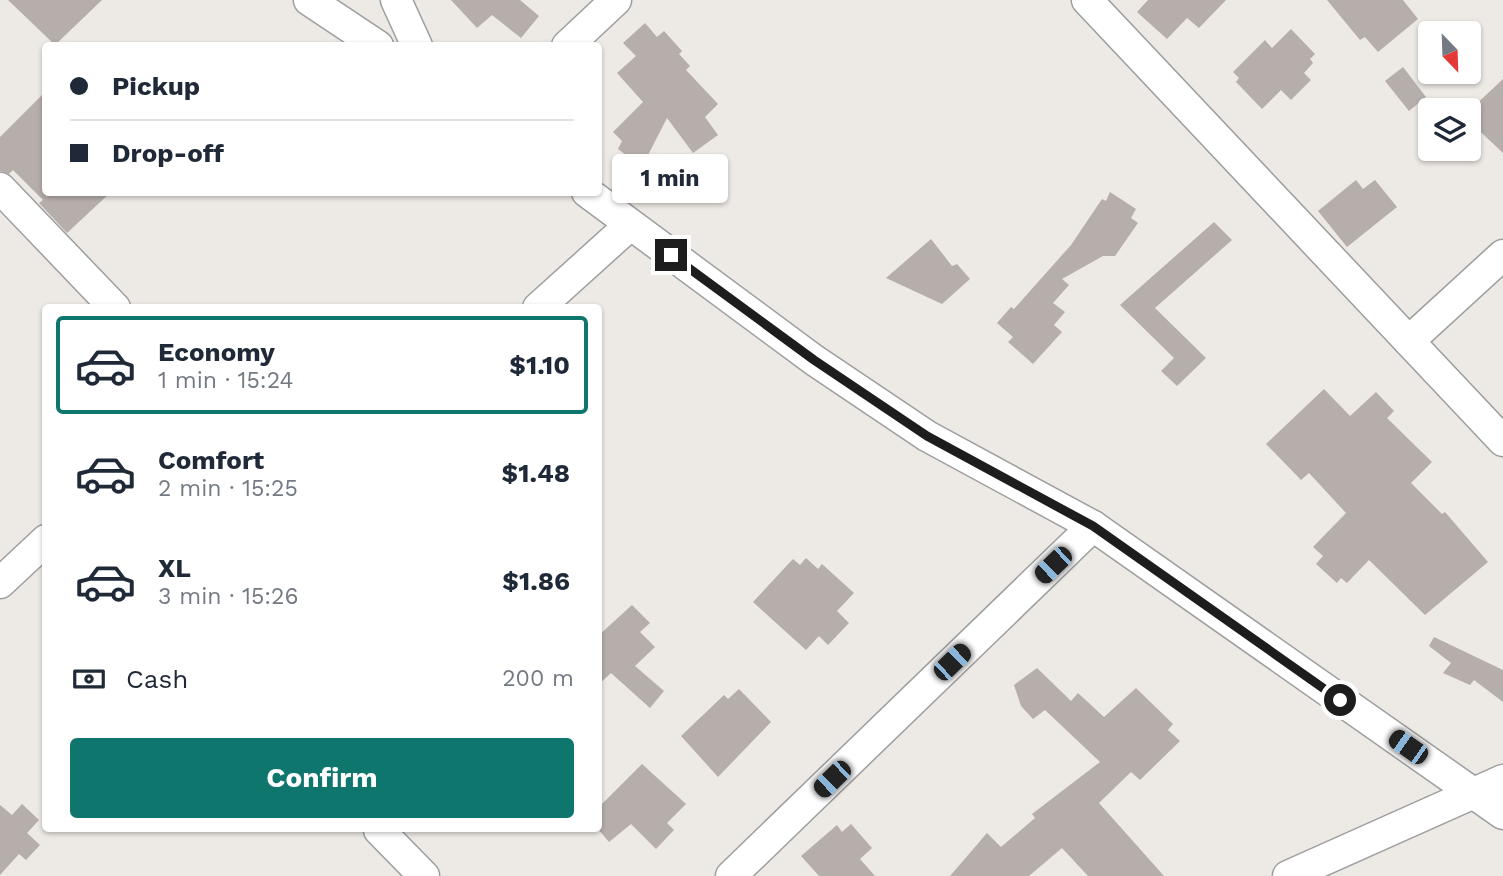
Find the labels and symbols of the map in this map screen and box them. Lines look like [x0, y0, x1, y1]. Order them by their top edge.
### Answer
north arrow [1418, 21, 1480, 84]
callout: 1 min [613, 154, 729, 202]
route end [655, 239, 687, 271]
car [1031, 543, 1076, 587]
car [930, 640, 975, 684]
route start [1324, 684, 1356, 716]
car [1385, 726, 1432, 768]
car [810, 757, 855, 801]

